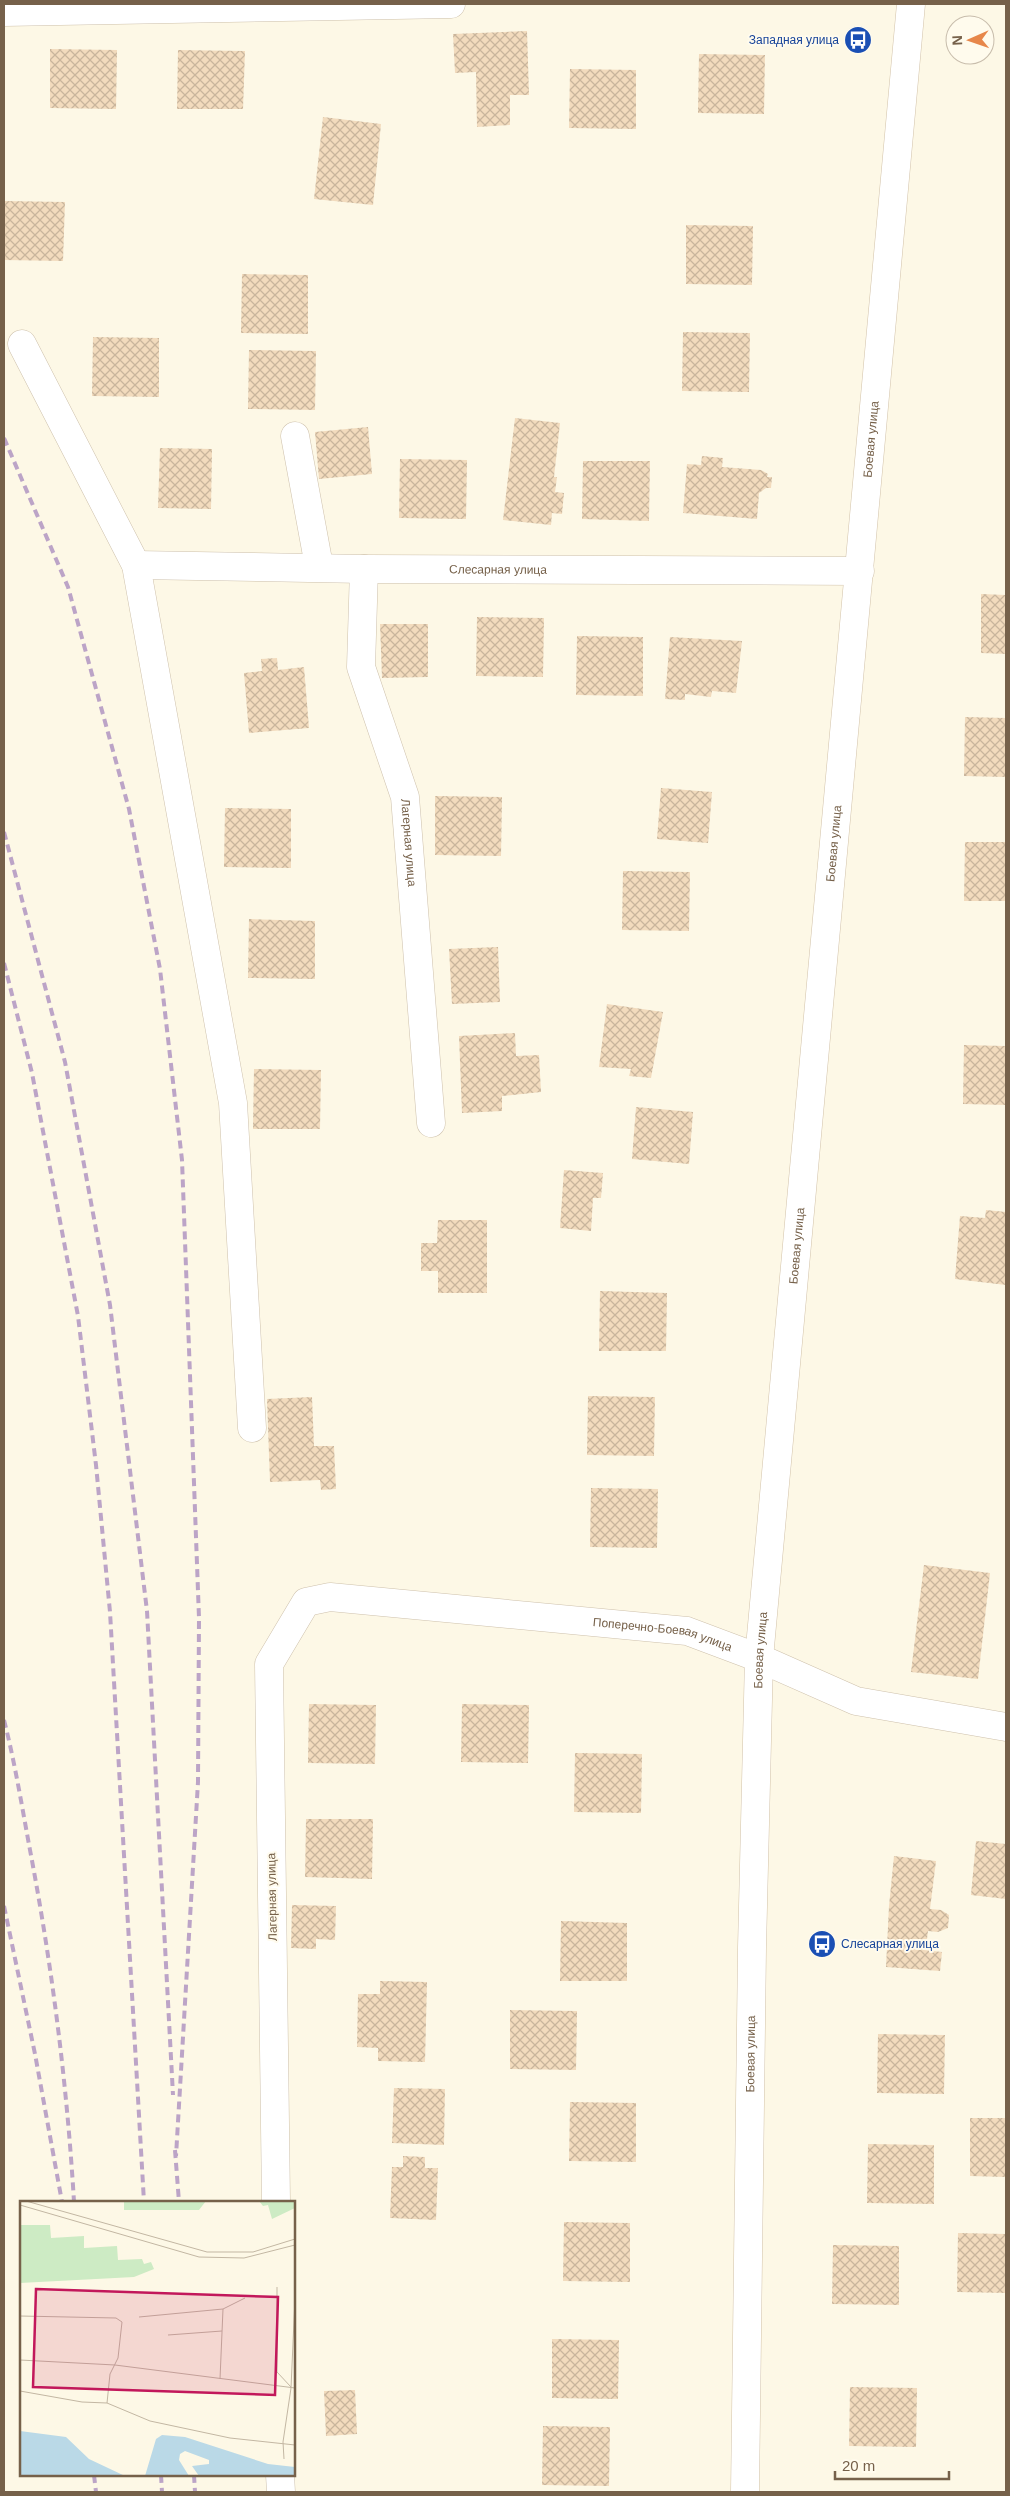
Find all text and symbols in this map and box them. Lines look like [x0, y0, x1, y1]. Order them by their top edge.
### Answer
north arrow [945, 15, 995, 65]
bus stop icon: Западная улица [843, 25, 873, 55]
place label: Западная улица [749, 33, 839, 47]
text: N [949, 35, 965, 46]
street label: Боевая улица [861, 400, 882, 478]
street label: Слесарная улица [449, 562, 547, 577]
street label: Лагерная улица [398, 798, 419, 887]
street label: Боевая улица [823, 804, 844, 883]
street label: Боевая улица [786, 1207, 807, 1285]
street label: Боевая улица [751, 1611, 770, 1689]
street label: Поперечно-Боевая улица [592, 1615, 734, 1654]
street label: Лагерная улица [264, 1852, 280, 1941]
bus stop icon: Слесарная улица [807, 1929, 837, 1959]
place label: Слесарная улица [841, 1937, 939, 1951]
street label: Боевая улица [743, 2015, 758, 2093]
inset map [20, 2201, 295, 2476]
scale bar [835, 2448, 949, 2480]
text: 20 m [842, 2457, 875, 2474]

